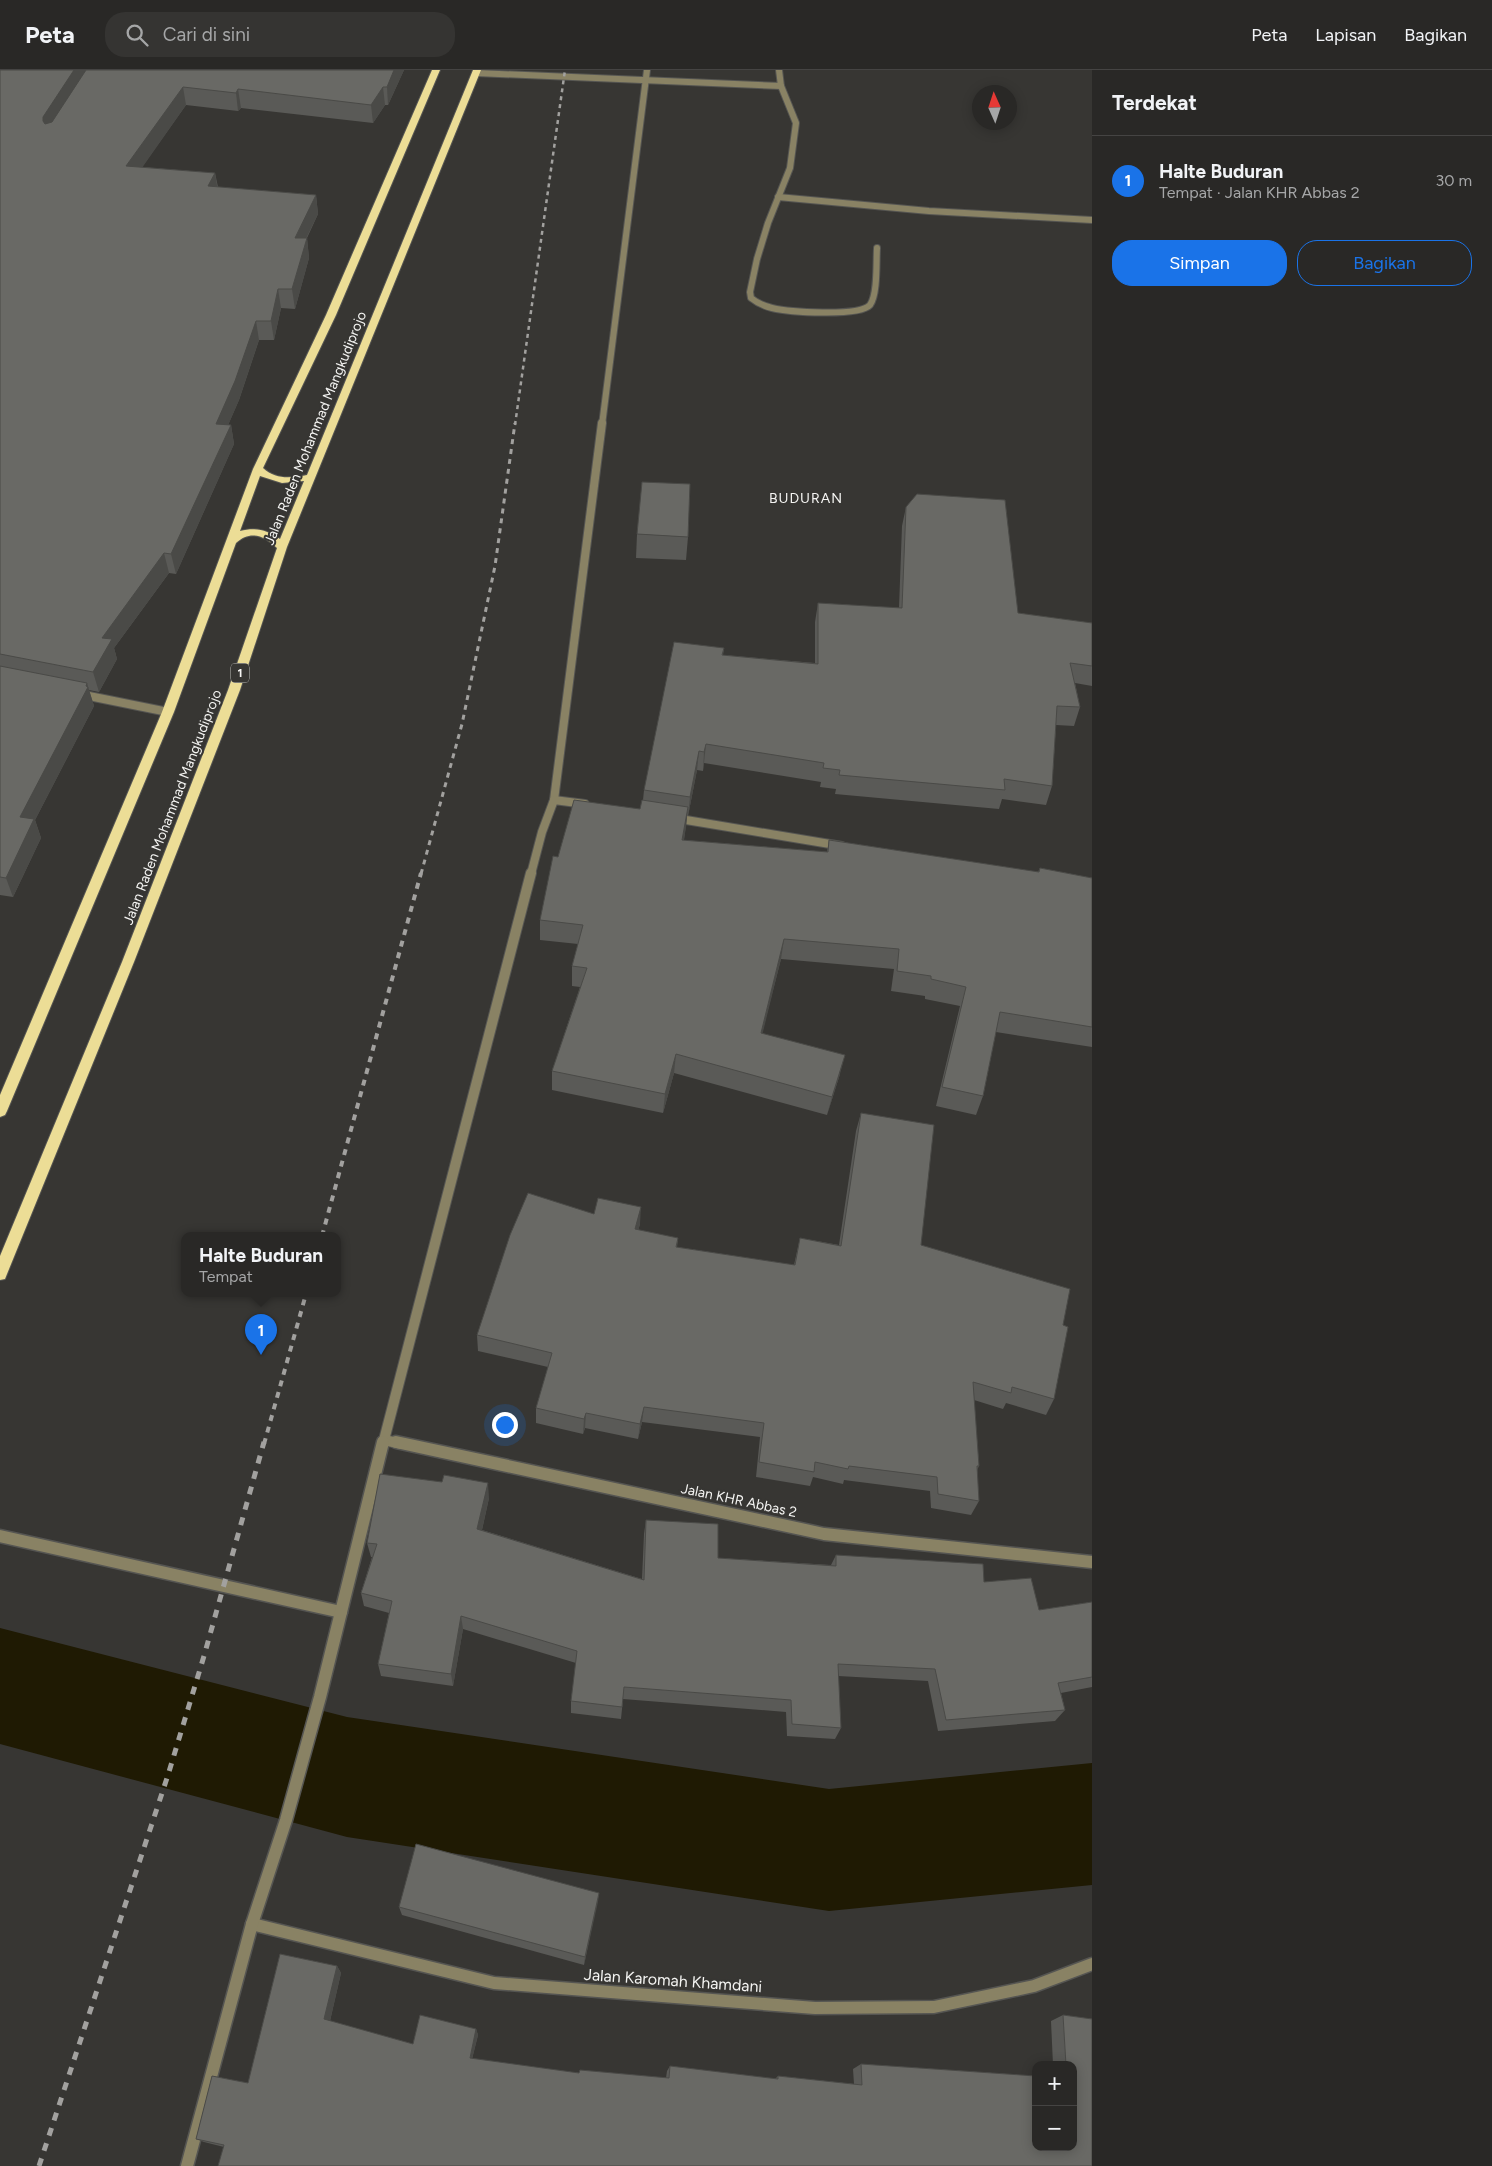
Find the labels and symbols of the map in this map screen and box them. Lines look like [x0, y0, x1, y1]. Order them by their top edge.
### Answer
north arrow [972, 85, 1017, 130]
street label: Jalan Raden Mohammad Mangkudiprojo [261, 309, 370, 548]
district label: BUDURAN [769, 490, 843, 507]
road number: 1 [231, 664, 249, 682]
street label: Jalan Raden Mohammad Mangkudiprojo [120, 687, 225, 927]
pin: 1 [245, 1314, 277, 1355]
your location [492, 1412, 518, 1438]
street label: Jalan KHR Abbas 2 [679, 1480, 798, 1521]
street label: Jalan Karomah Khamdani [583, 1965, 763, 1996]

